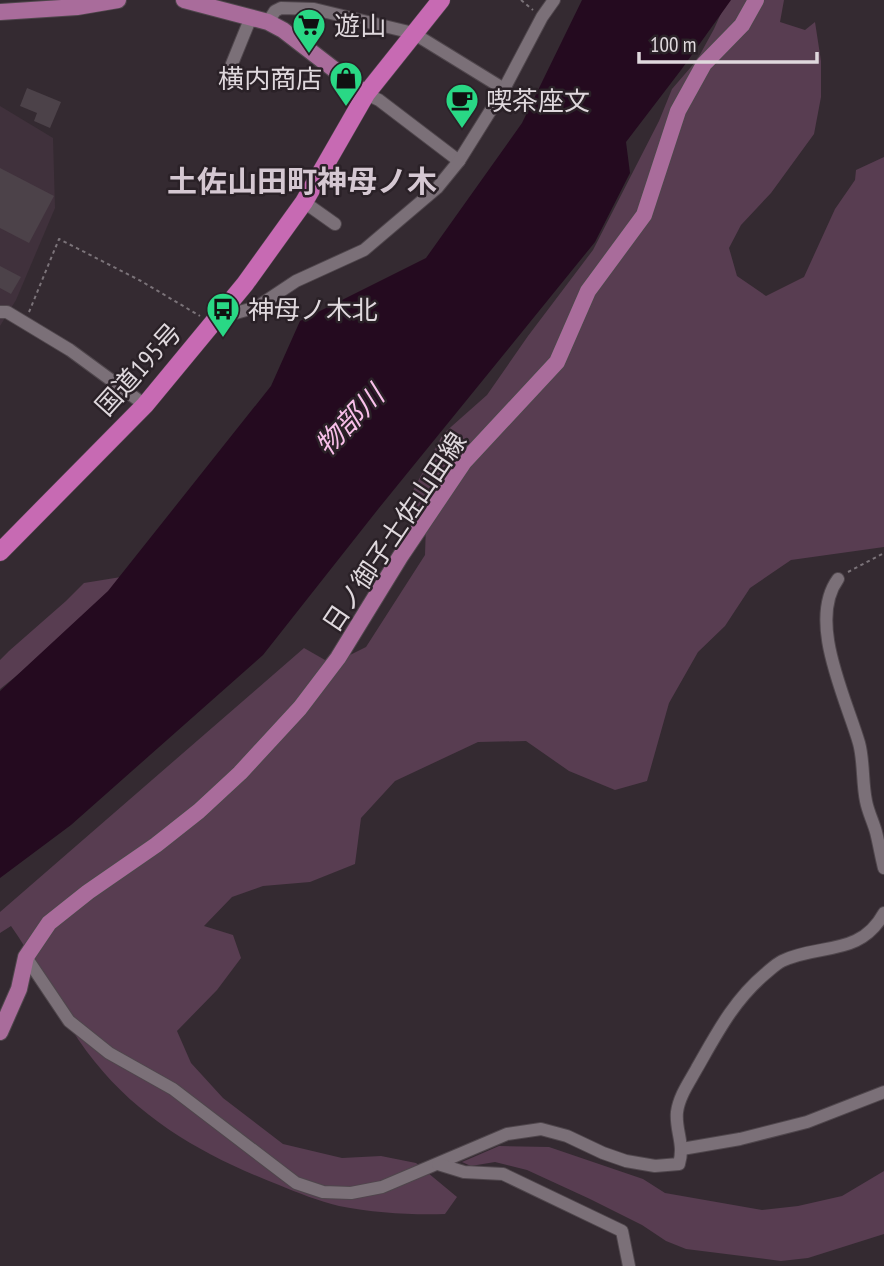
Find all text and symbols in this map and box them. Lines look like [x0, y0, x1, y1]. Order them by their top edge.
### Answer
supermarket icon: 遊山 [290, 6, 328, 55]
place label: 遊山 [334, 9, 386, 42]
scale bar [639, 21, 818, 65]
text: 100 m [650, 31, 696, 58]
shop icon: 横内商店 [327, 59, 365, 108]
place label: 横内商店 [218, 62, 322, 95]
cafe icon: 喫茶座文 [443, 81, 481, 130]
place label: 喫茶座文 [486, 84, 590, 117]
district label: 土佐山田町神母ノ木 [167, 161, 437, 200]
bus stop icon: 神母ノ木北 [204, 290, 242, 339]
place label: 神母ノ木北 [248, 293, 378, 326]
street label: 国道195号 [88, 316, 188, 422]
water label: 物部川 [307, 375, 394, 463]
street label: 日ノ御子土佐山田線 [315, 426, 473, 638]

